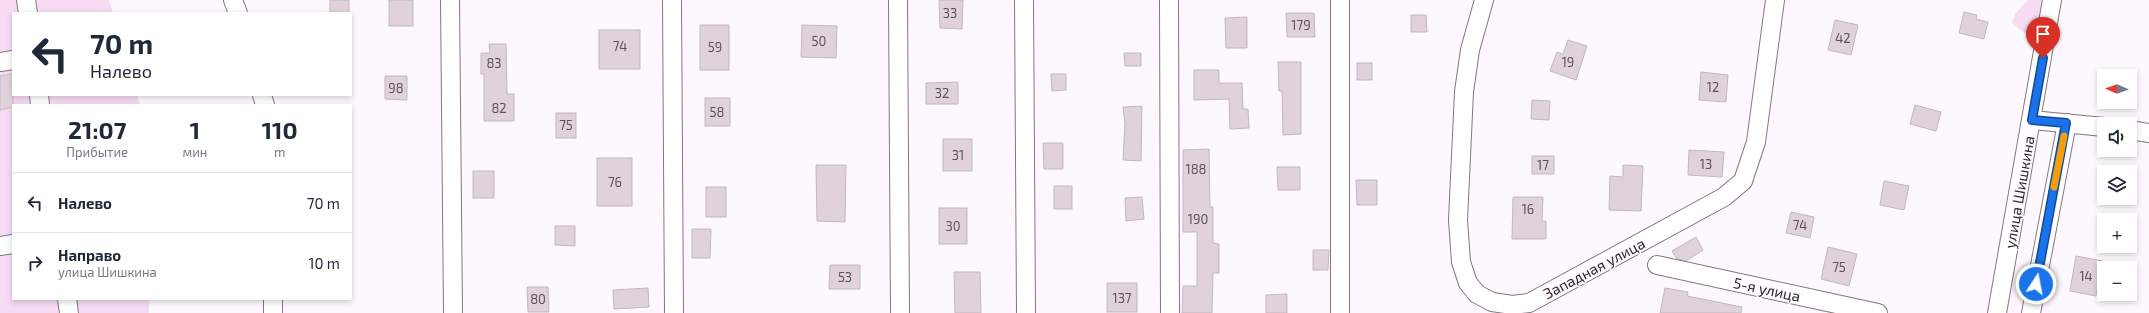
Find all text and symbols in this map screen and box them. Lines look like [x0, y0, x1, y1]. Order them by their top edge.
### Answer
house number: 33 [943, 5, 957, 21]
house number: 179 [1291, 17, 1311, 33]
pin [2026, 17, 2060, 58]
icon: arrive [2032, 23, 2054, 45]
text: 70 m [90, 26, 153, 60]
icon: left [24, 28, 76, 80]
house number: 42 [1835, 30, 1851, 46]
house number: 50 [812, 33, 826, 49]
house number: 74 [613, 38, 627, 54]
house number: 59 [708, 39, 722, 55]
house number: 19 [1562, 54, 1574, 70]
house number: 83 [486, 55, 502, 71]
text: Налево [90, 60, 152, 82]
north arrow [2097, 69, 2137, 109]
map controls [2097, 69, 2137, 301]
house number: 12 [1707, 79, 1719, 95]
house number: 98 [388, 80, 404, 96]
house number: 32 [935, 85, 949, 101]
house number: 82 [491, 100, 507, 116]
house number: 58 [710, 104, 724, 120]
text: 21:07 [68, 115, 126, 144]
text: 1 [190, 115, 200, 144]
text: 110 [262, 115, 298, 144]
house number: 75 [559, 117, 573, 133]
button: sound [2097, 117, 2137, 157]
street label: улица Шишкина [2000, 134, 2039, 250]
text: Прибытие [66, 144, 128, 160]
text: мин [182, 144, 207, 160]
text: m [274, 144, 285, 160]
house number: 31 [952, 147, 964, 163]
house number: 13 [1700, 156, 1712, 172]
house number: 17 [1537, 157, 1549, 173]
house number: 188 [1186, 161, 1206, 177]
button: layers [2097, 165, 2137, 205]
house number: 76 [608, 174, 622, 190]
icon: left [24, 192, 46, 214]
text: Налево [58, 194, 112, 212]
text: 70 m [307, 194, 340, 212]
house number: 16 [1522, 201, 1534, 217]
house number: 190 [1188, 211, 1208, 227]
button: + [2097, 213, 2137, 253]
house number: 74 [1793, 217, 1807, 233]
house number: 30 [945, 218, 961, 234]
street label: Западная улица [1540, 234, 1648, 303]
text: Направо [58, 246, 121, 264]
icon: right [24, 252, 46, 274]
text: 10 m [308, 254, 340, 272]
house number: 75 [1832, 259, 1846, 275]
button: − [2097, 261, 2137, 301]
position arrow [2015, 263, 2057, 305]
text: улица Шишкина [58, 264, 157, 280]
house number: 14 [2079, 268, 2093, 284]
house number: 53 [838, 269, 852, 285]
street label: 5-я улица [1732, 273, 1802, 306]
house number: 137 [1112, 290, 1132, 306]
house number: 80 [530, 291, 546, 307]

